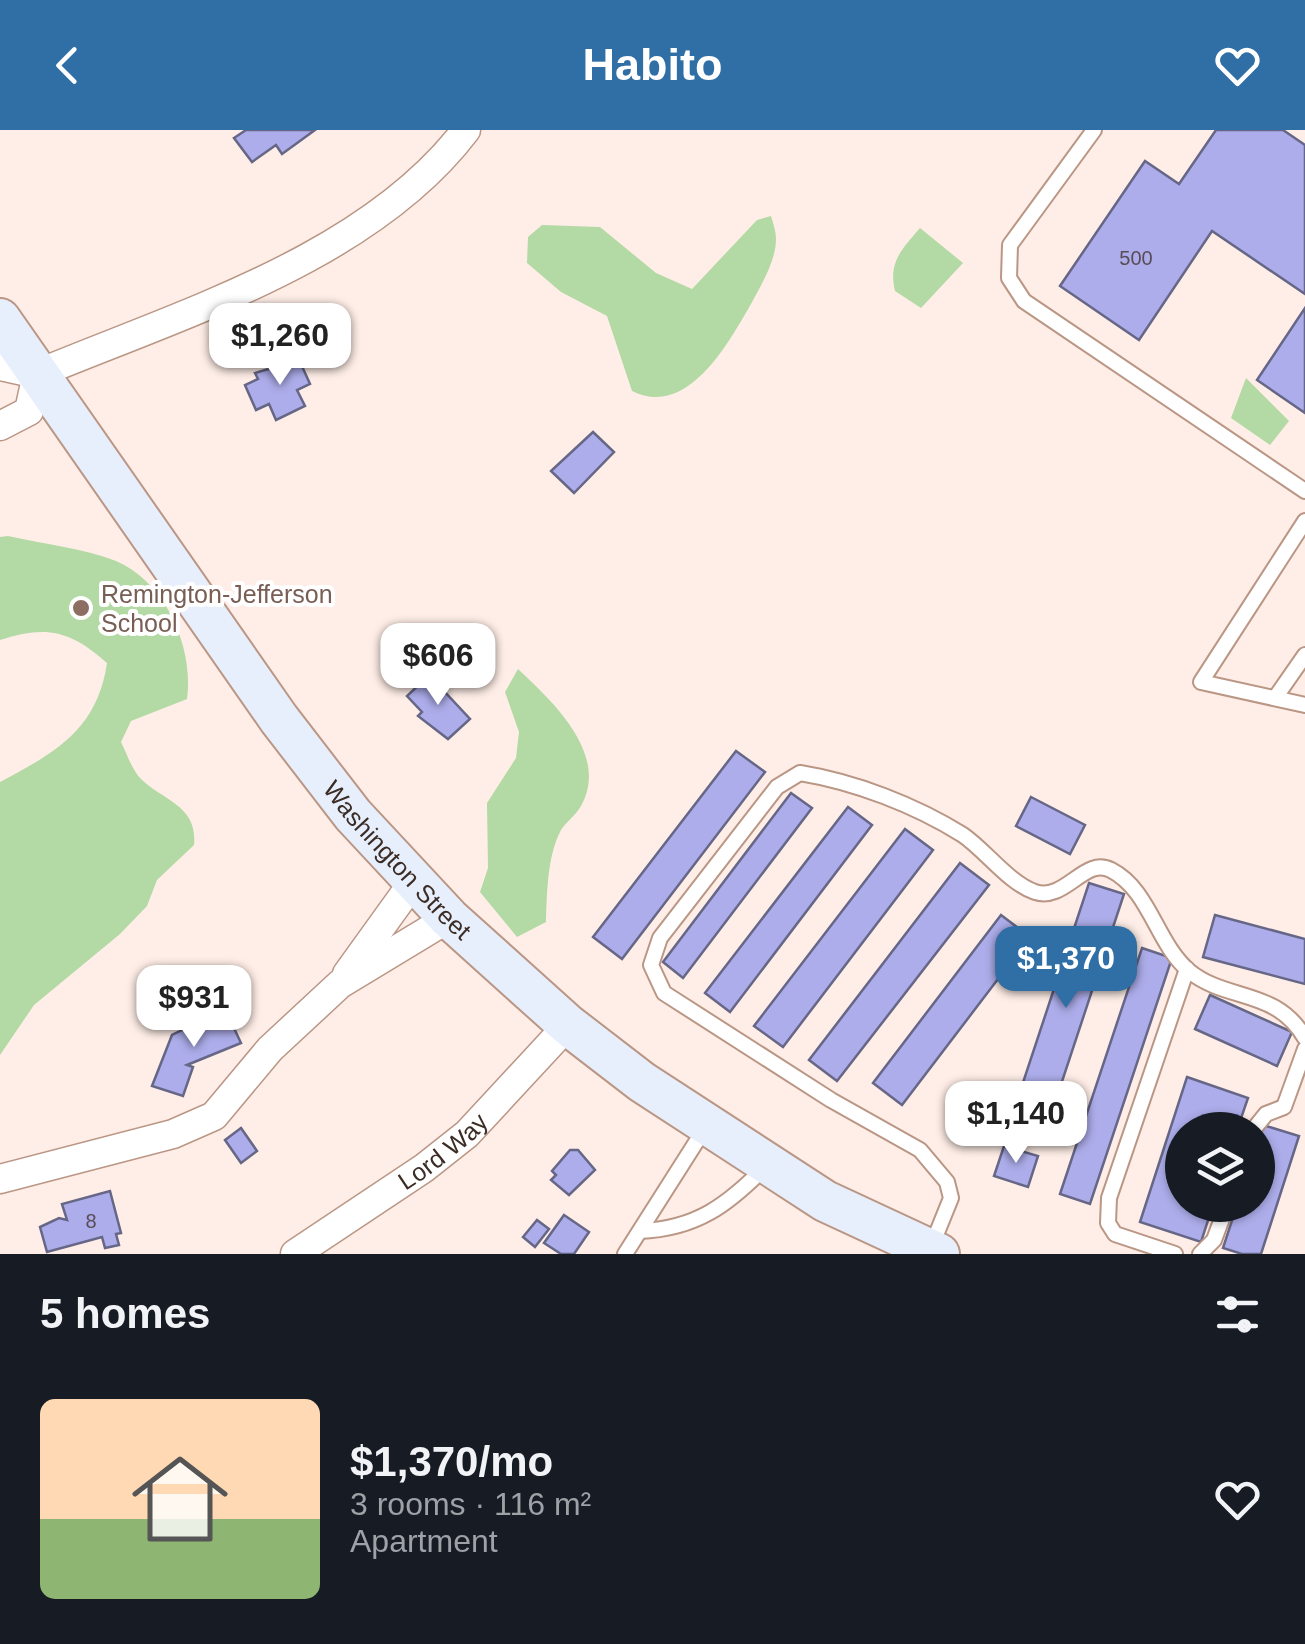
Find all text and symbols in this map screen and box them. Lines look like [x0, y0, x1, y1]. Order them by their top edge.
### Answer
icon: back [40, 38, 95, 93]
icon: heart [1210, 38, 1265, 93]
text: Habito [583, 39, 723, 90]
house number: 500 [1119, 247, 1153, 269]
pin: $1,260 [199, 303, 361, 388]
text: $1,260 [231, 317, 329, 353]
place label: Remington-Jefferson School [101, 580, 333, 637]
marker: Remington-Jefferson School [70, 597, 92, 619]
pin: $606 [379, 623, 497, 708]
text: $606 [402, 637, 474, 673]
street label: Washington Street [318, 775, 477, 945]
pin: $1,370 [985, 926, 1147, 1011]
text: $1,370 [1017, 940, 1115, 976]
pin: $931 [135, 965, 253, 1050]
text: $931 [158, 979, 230, 1015]
pin: $1,140 [935, 1081, 1097, 1166]
text: $1,140 [967, 1095, 1065, 1131]
street label: Lord Way [393, 1107, 493, 1195]
map controls [1165, 1112, 1275, 1222]
button: layers [1165, 1112, 1275, 1222]
house number: 8 [85, 1210, 97, 1232]
icon: filters [1210, 1287, 1265, 1342]
text: 5 homes [40, 1290, 210, 1337]
text: $1,370/mo [350, 1438, 553, 1485]
icon: home [120, 1439, 240, 1559]
icon: heart [1210, 1472, 1265, 1527]
text: 3 rooms · 116 m² [350, 1486, 591, 1522]
text: Apartment [350, 1523, 498, 1559]

